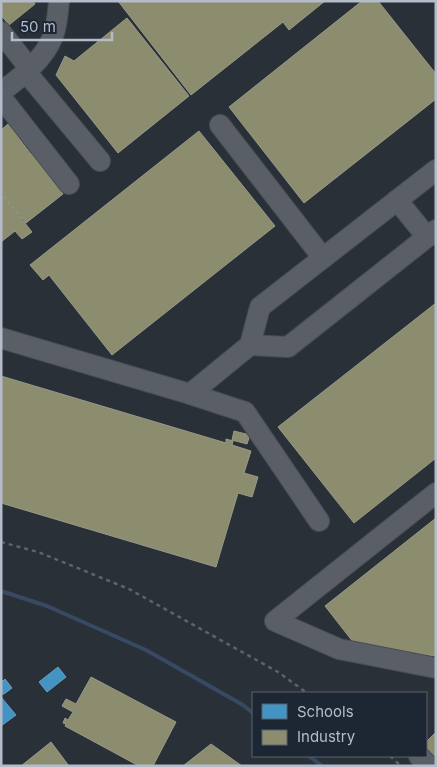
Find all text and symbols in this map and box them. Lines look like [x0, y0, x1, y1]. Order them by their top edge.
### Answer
scale bar [12, 10, 112, 42]
text: 50 m [20, 17, 56, 36]
legend [252, 692, 427, 757]
text: Schools [297, 702, 354, 721]
text: Industry [297, 727, 356, 746]

